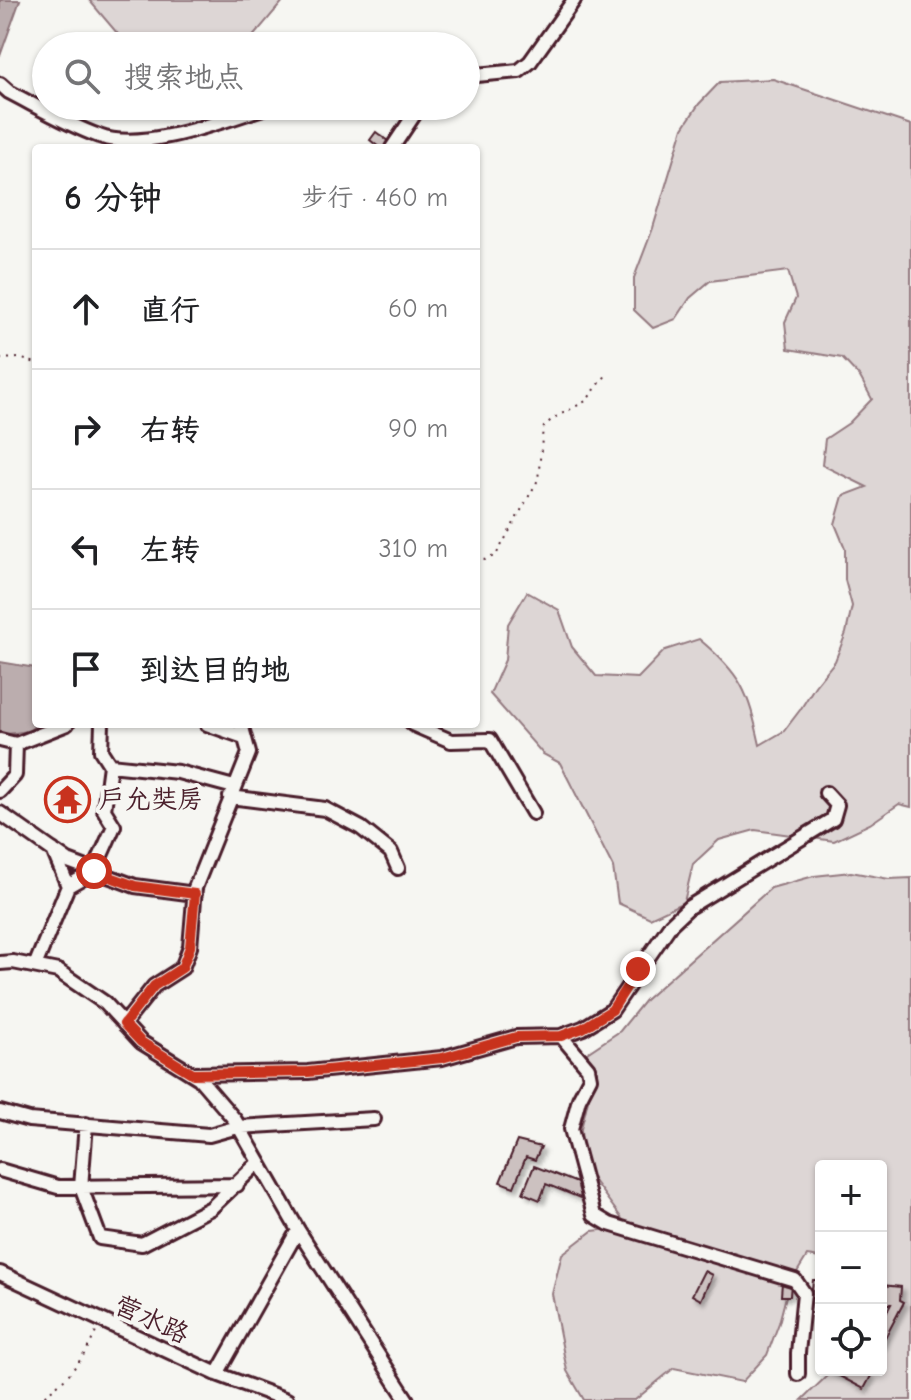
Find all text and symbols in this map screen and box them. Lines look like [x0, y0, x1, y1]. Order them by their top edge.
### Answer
search box [32, 32, 480, 120]
icon: search [60, 54, 104, 98]
text: 搜索地点 [124, 60, 244, 95]
text: 6 分钟 [64, 178, 162, 218]
text: 步行 · 460 m [301, 183, 448, 213]
icon: ahead [64, 287, 108, 331]
text: 直行 [140, 293, 200, 328]
text: 60 m [388, 294, 448, 324]
icon: right [64, 407, 108, 451]
text: 右转 [140, 413, 200, 448]
text: 90 m [388, 414, 448, 444]
icon: left [64, 527, 108, 571]
text: 左转 [140, 533, 200, 568]
text: 310 m [379, 534, 448, 564]
icon: arrive [64, 647, 108, 691]
text: 到达目的地 [140, 653, 290, 688]
temple icon: 户允奘房 [44, 775, 92, 823]
place label: 户允奘房 [99, 785, 203, 815]
route start [76, 853, 112, 889]
route end [620, 951, 656, 987]
map controls [815, 1160, 887, 1376]
button: + [815, 1160, 887, 1232]
button: − [815, 1232, 887, 1304]
street label: 营水路 [110, 1290, 193, 1350]
button: locate [815, 1304, 887, 1376]

